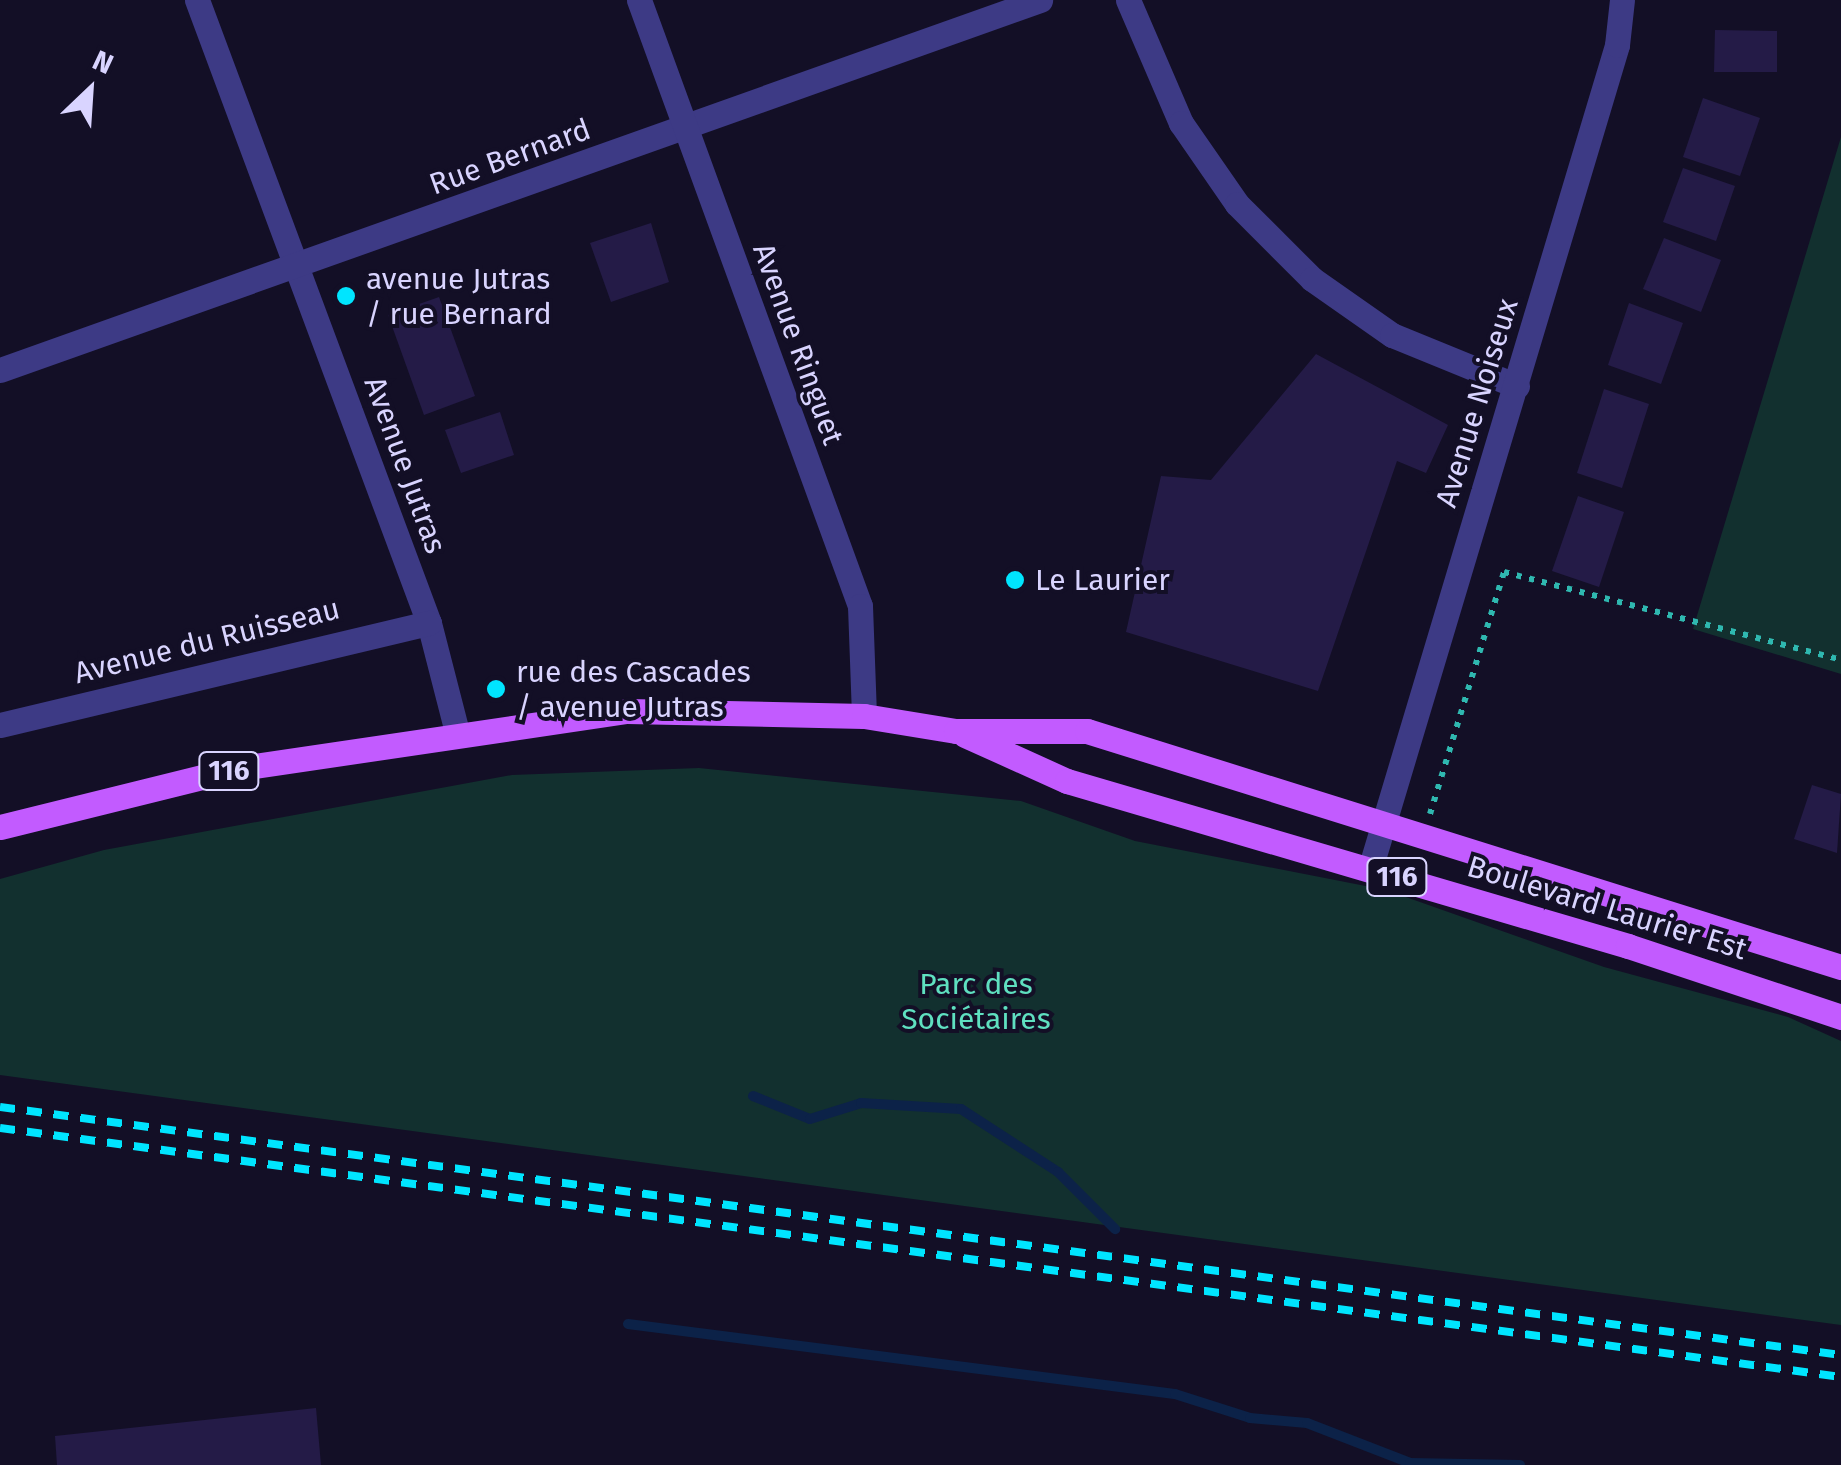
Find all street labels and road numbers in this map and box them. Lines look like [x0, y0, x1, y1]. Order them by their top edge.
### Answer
street label: Rue Bernard [425, 111, 595, 203]
street label: Avenue Ringuet [745, 238, 851, 450]
street label: Avenue Noiseux [1428, 294, 1526, 512]
street label: Avenue Jutras [356, 372, 454, 558]
street label: Avenue du Ruisseau [70, 591, 344, 691]
road number: 116 [196, 748, 262, 794]
street label: Boulevard Laurier Est [1463, 848, 1751, 968]
road number: 116 [1364, 854, 1430, 900]

